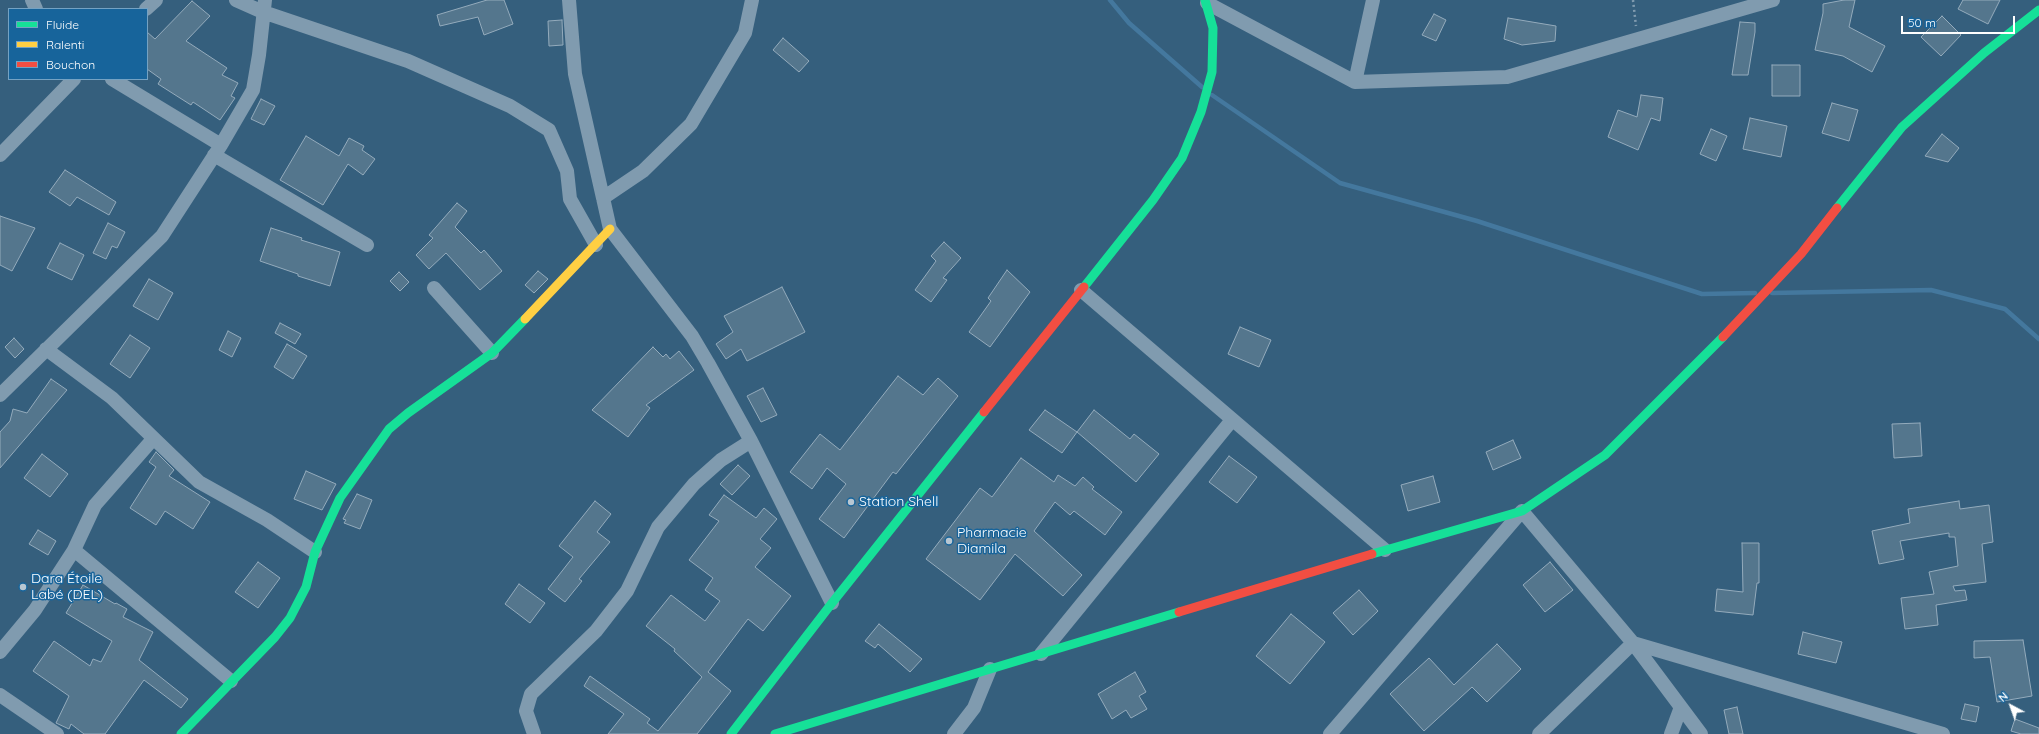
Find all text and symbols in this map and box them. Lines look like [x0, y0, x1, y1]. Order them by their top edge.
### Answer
legend [8, 8, 148, 80]
scale bar [1903, 8, 2017, 34]
text: 50 m [1908, 15, 1936, 30]
text: Fluide [46, 17, 79, 32]
text: Ralenti [46, 37, 84, 52]
text: Bouchon [46, 57, 95, 72]
place label: Station Shell [859, 494, 938, 510]
marker: Station Shell [846, 497, 856, 507]
place label: Pharmacie Diamila [957, 525, 1027, 558]
marker: Pharmacie Diamila [944, 536, 954, 546]
place label: Dara Étoile Labé (DEL) [31, 571, 103, 604]
marker: Dara Étoile Labé (DEL) [18, 582, 28, 592]
north arrow [1991, 686, 2031, 726]
text: N [1995, 689, 2011, 705]

